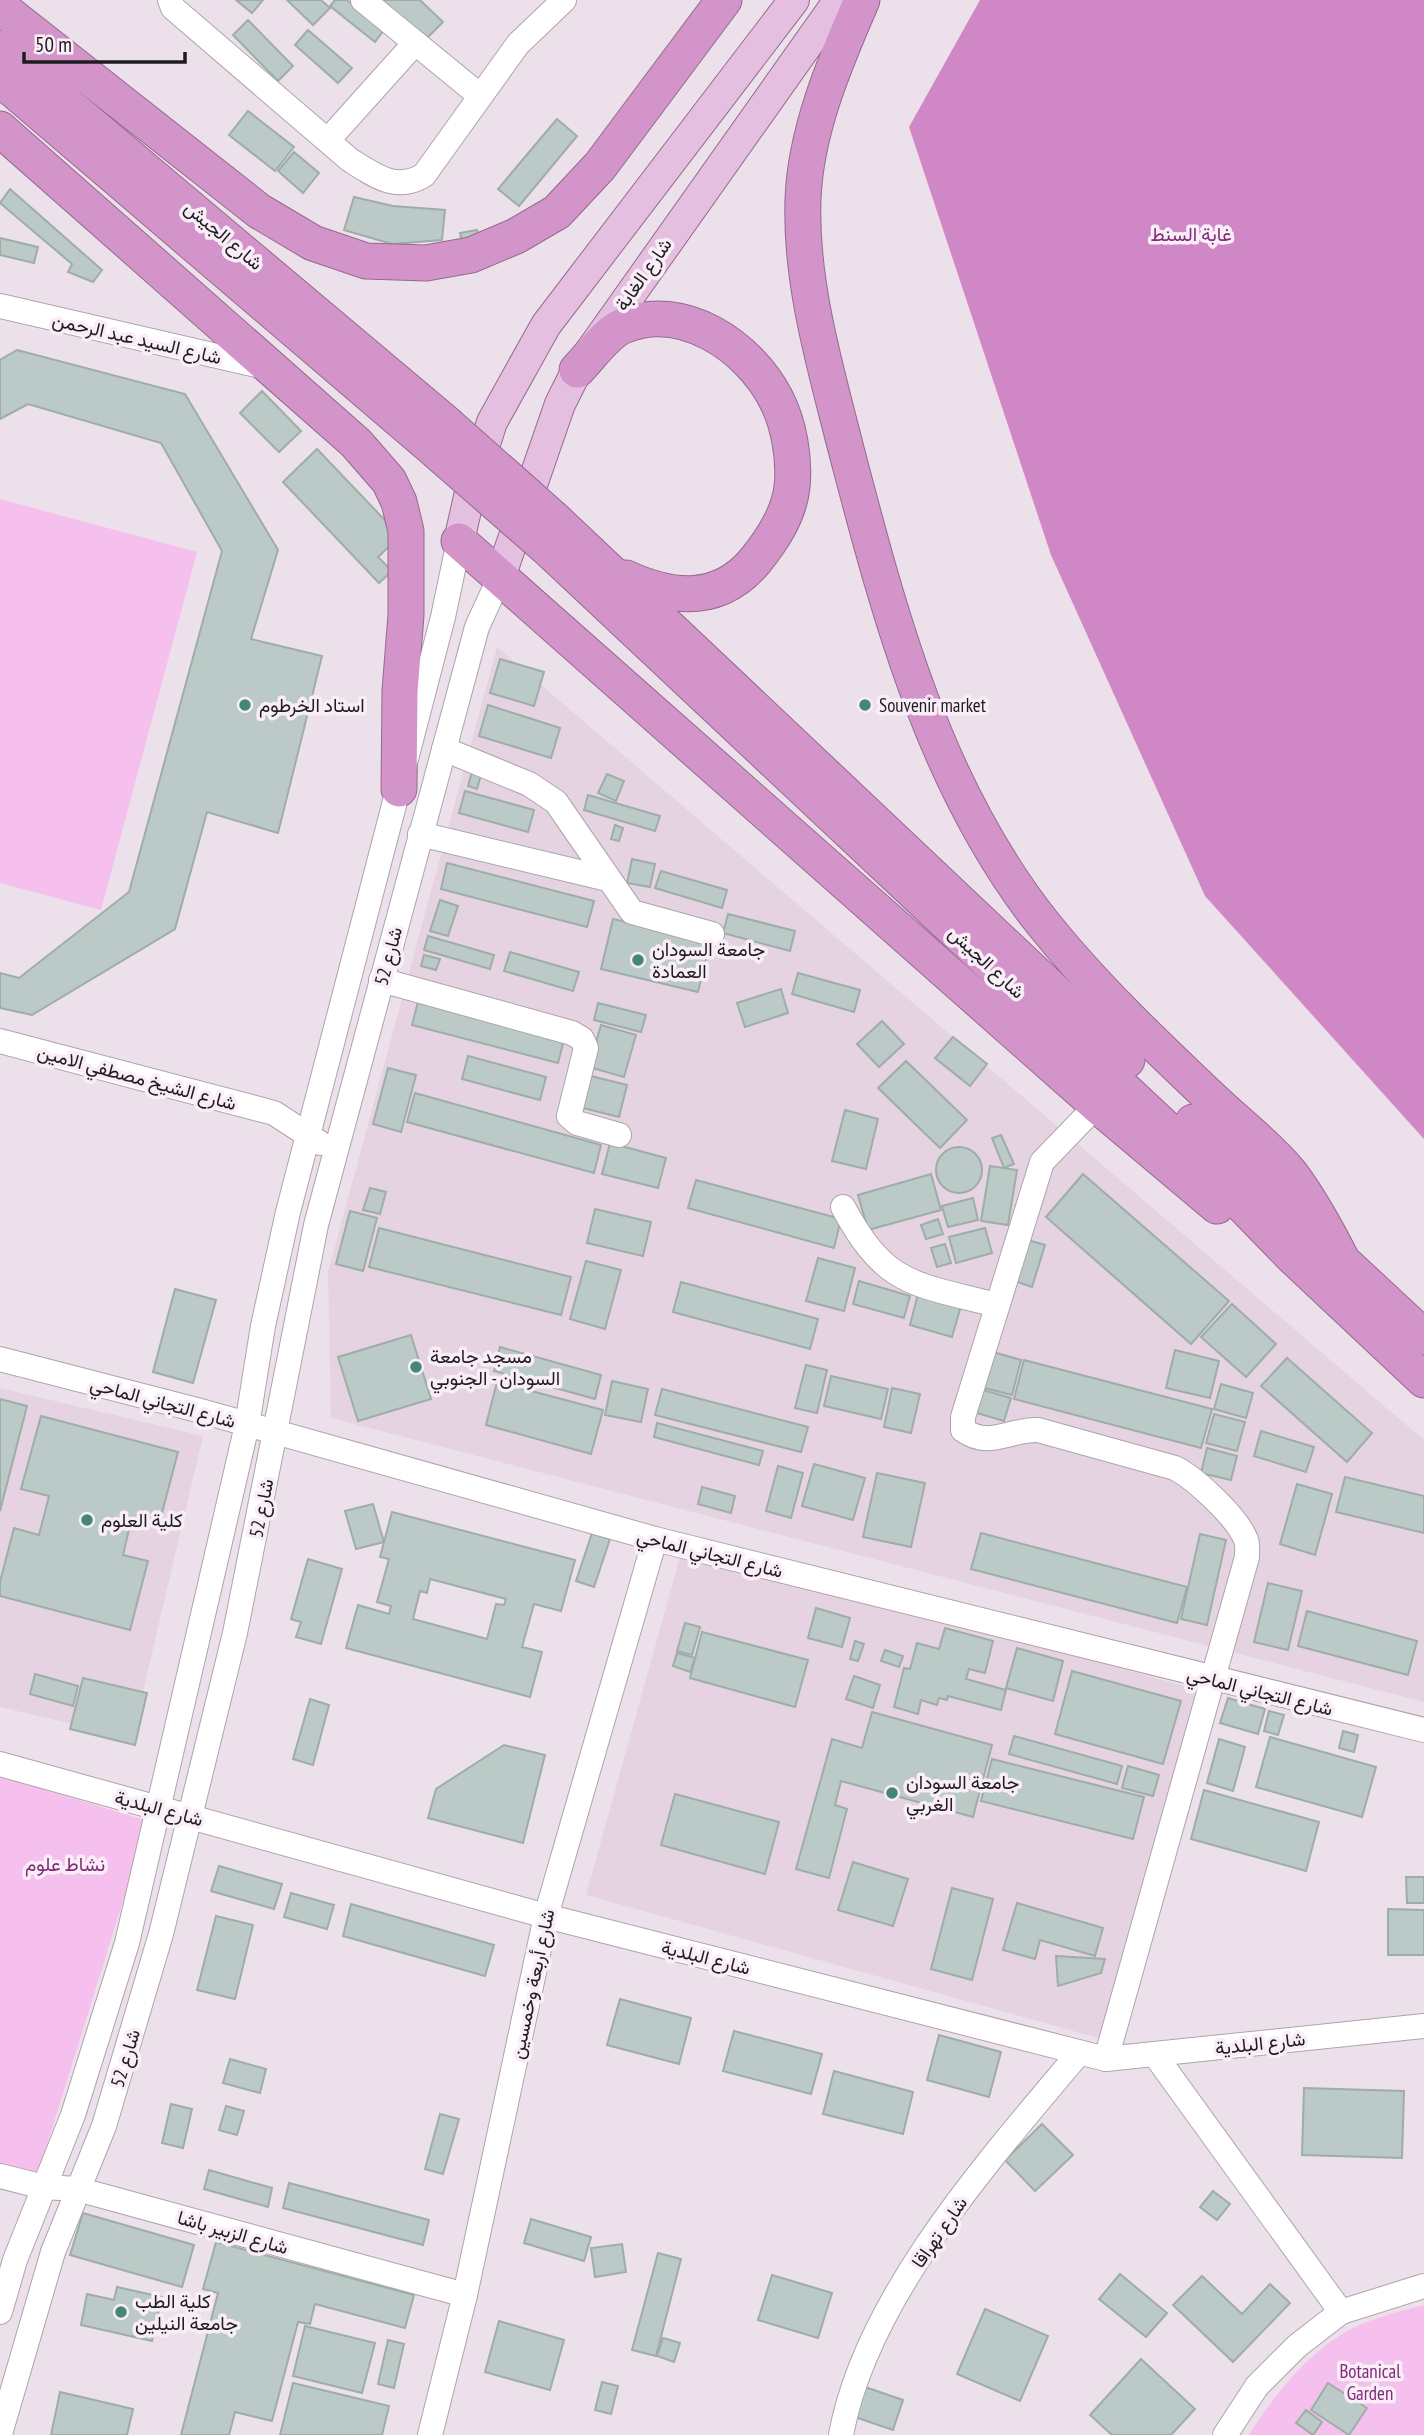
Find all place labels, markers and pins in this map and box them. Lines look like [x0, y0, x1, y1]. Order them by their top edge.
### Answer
place label: استاد الخرطوم [259, 693, 365, 718]
place label: Souvenir market [879, 693, 987, 717]
marker: استاد الخرطوم [237, 697, 253, 713]
marker: Souvenir market [857, 697, 873, 713]
place label: جامعة السودان العمادة [652, 937, 765, 983]
marker: جامعة السودان العمادة [630, 952, 646, 968]
place label: مسجد جامعة السودان - الجنوبي [430, 1344, 560, 1394]
marker: مسجد جامعة السودان - الجنوبي [408, 1359, 424, 1375]
place label: كلية العلوم [101, 1508, 183, 1533]
marker: كلية العلوم [79, 1512, 95, 1528]
place label: جامعة السودان الغربي [906, 1770, 1019, 1820]
marker: جامعة السودان الغربي [884, 1785, 900, 1801]
place label: كلية الطب جامعة النيلين [135, 2289, 238, 2335]
marker: كلية الطب جامعة النيلين [113, 2304, 129, 2320]

